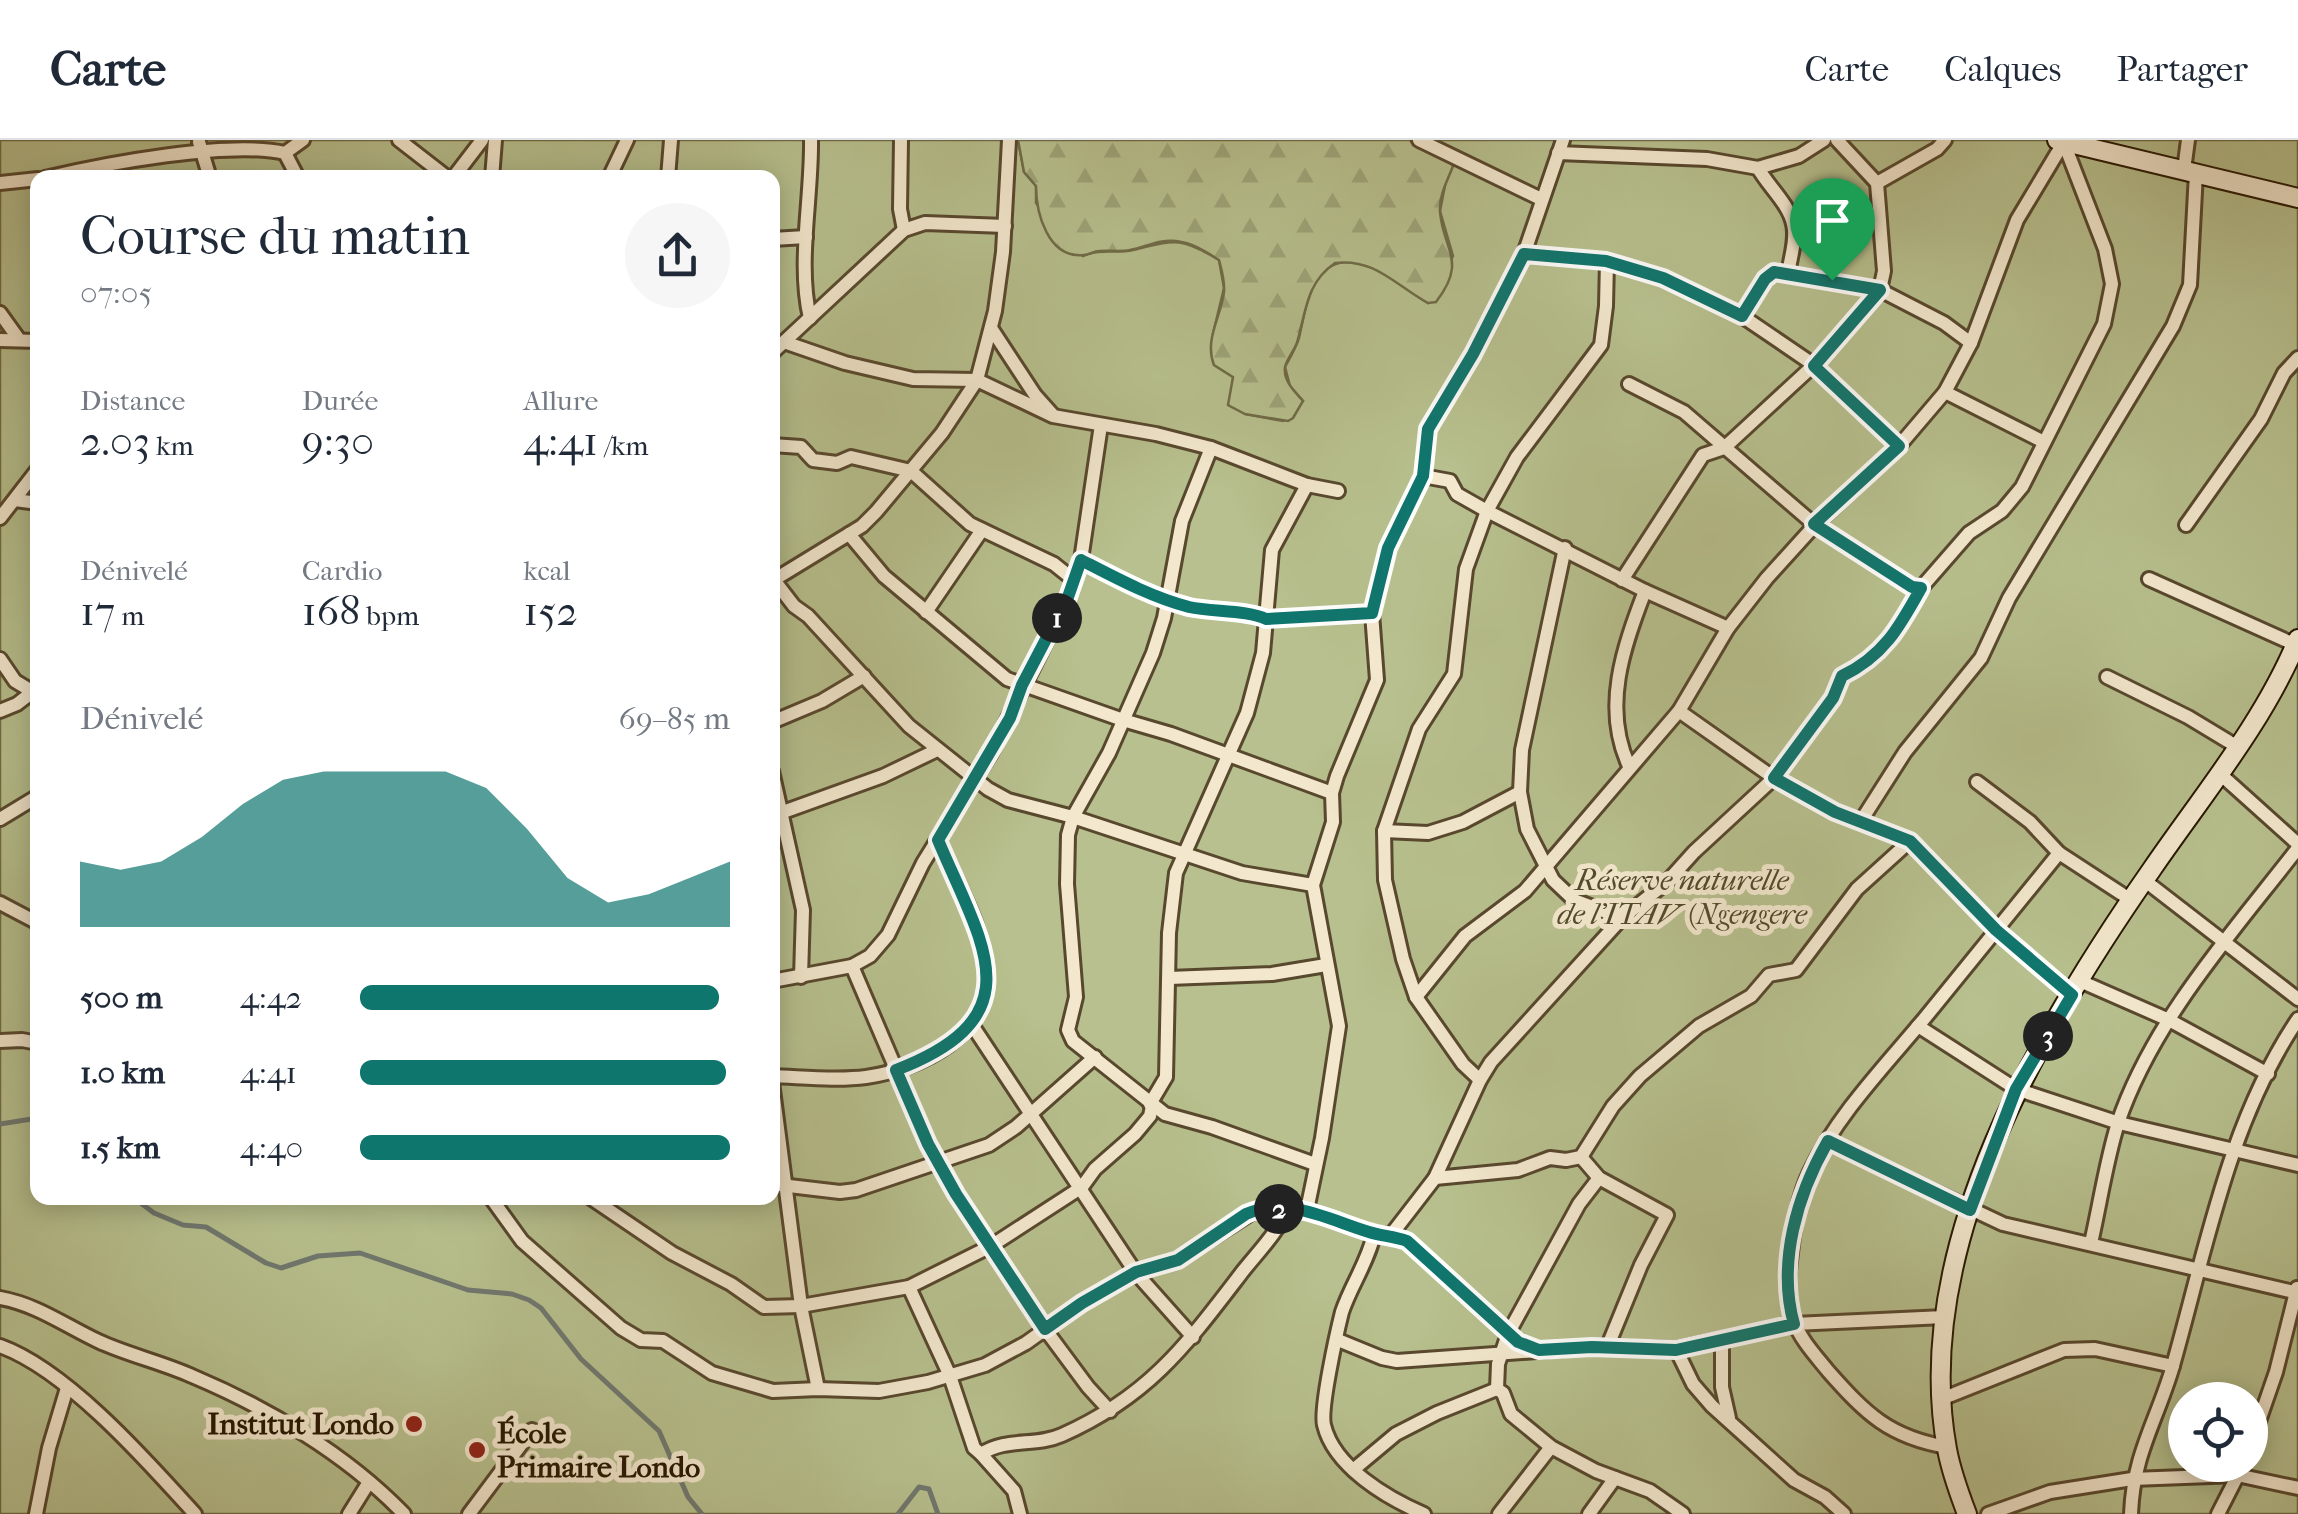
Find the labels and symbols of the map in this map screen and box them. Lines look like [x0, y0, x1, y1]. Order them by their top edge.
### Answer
pin [1790, 178, 1875, 281]
pin: 1 [1032, 593, 1082, 643]
park label: Réserve naturelle de l'ITAV (Ngengere [1557, 863, 1808, 932]
pin: 3 [2023, 1011, 2073, 1061]
pin: 2 [1254, 1184, 1304, 1234]
place label: Institut Londo [208, 1407, 394, 1442]
marker: Institut Londo [403, 1413, 425, 1435]
place label: École Primaire Londo [497, 1415, 700, 1485]
marker: École Primaire Londo [466, 1439, 488, 1461]

